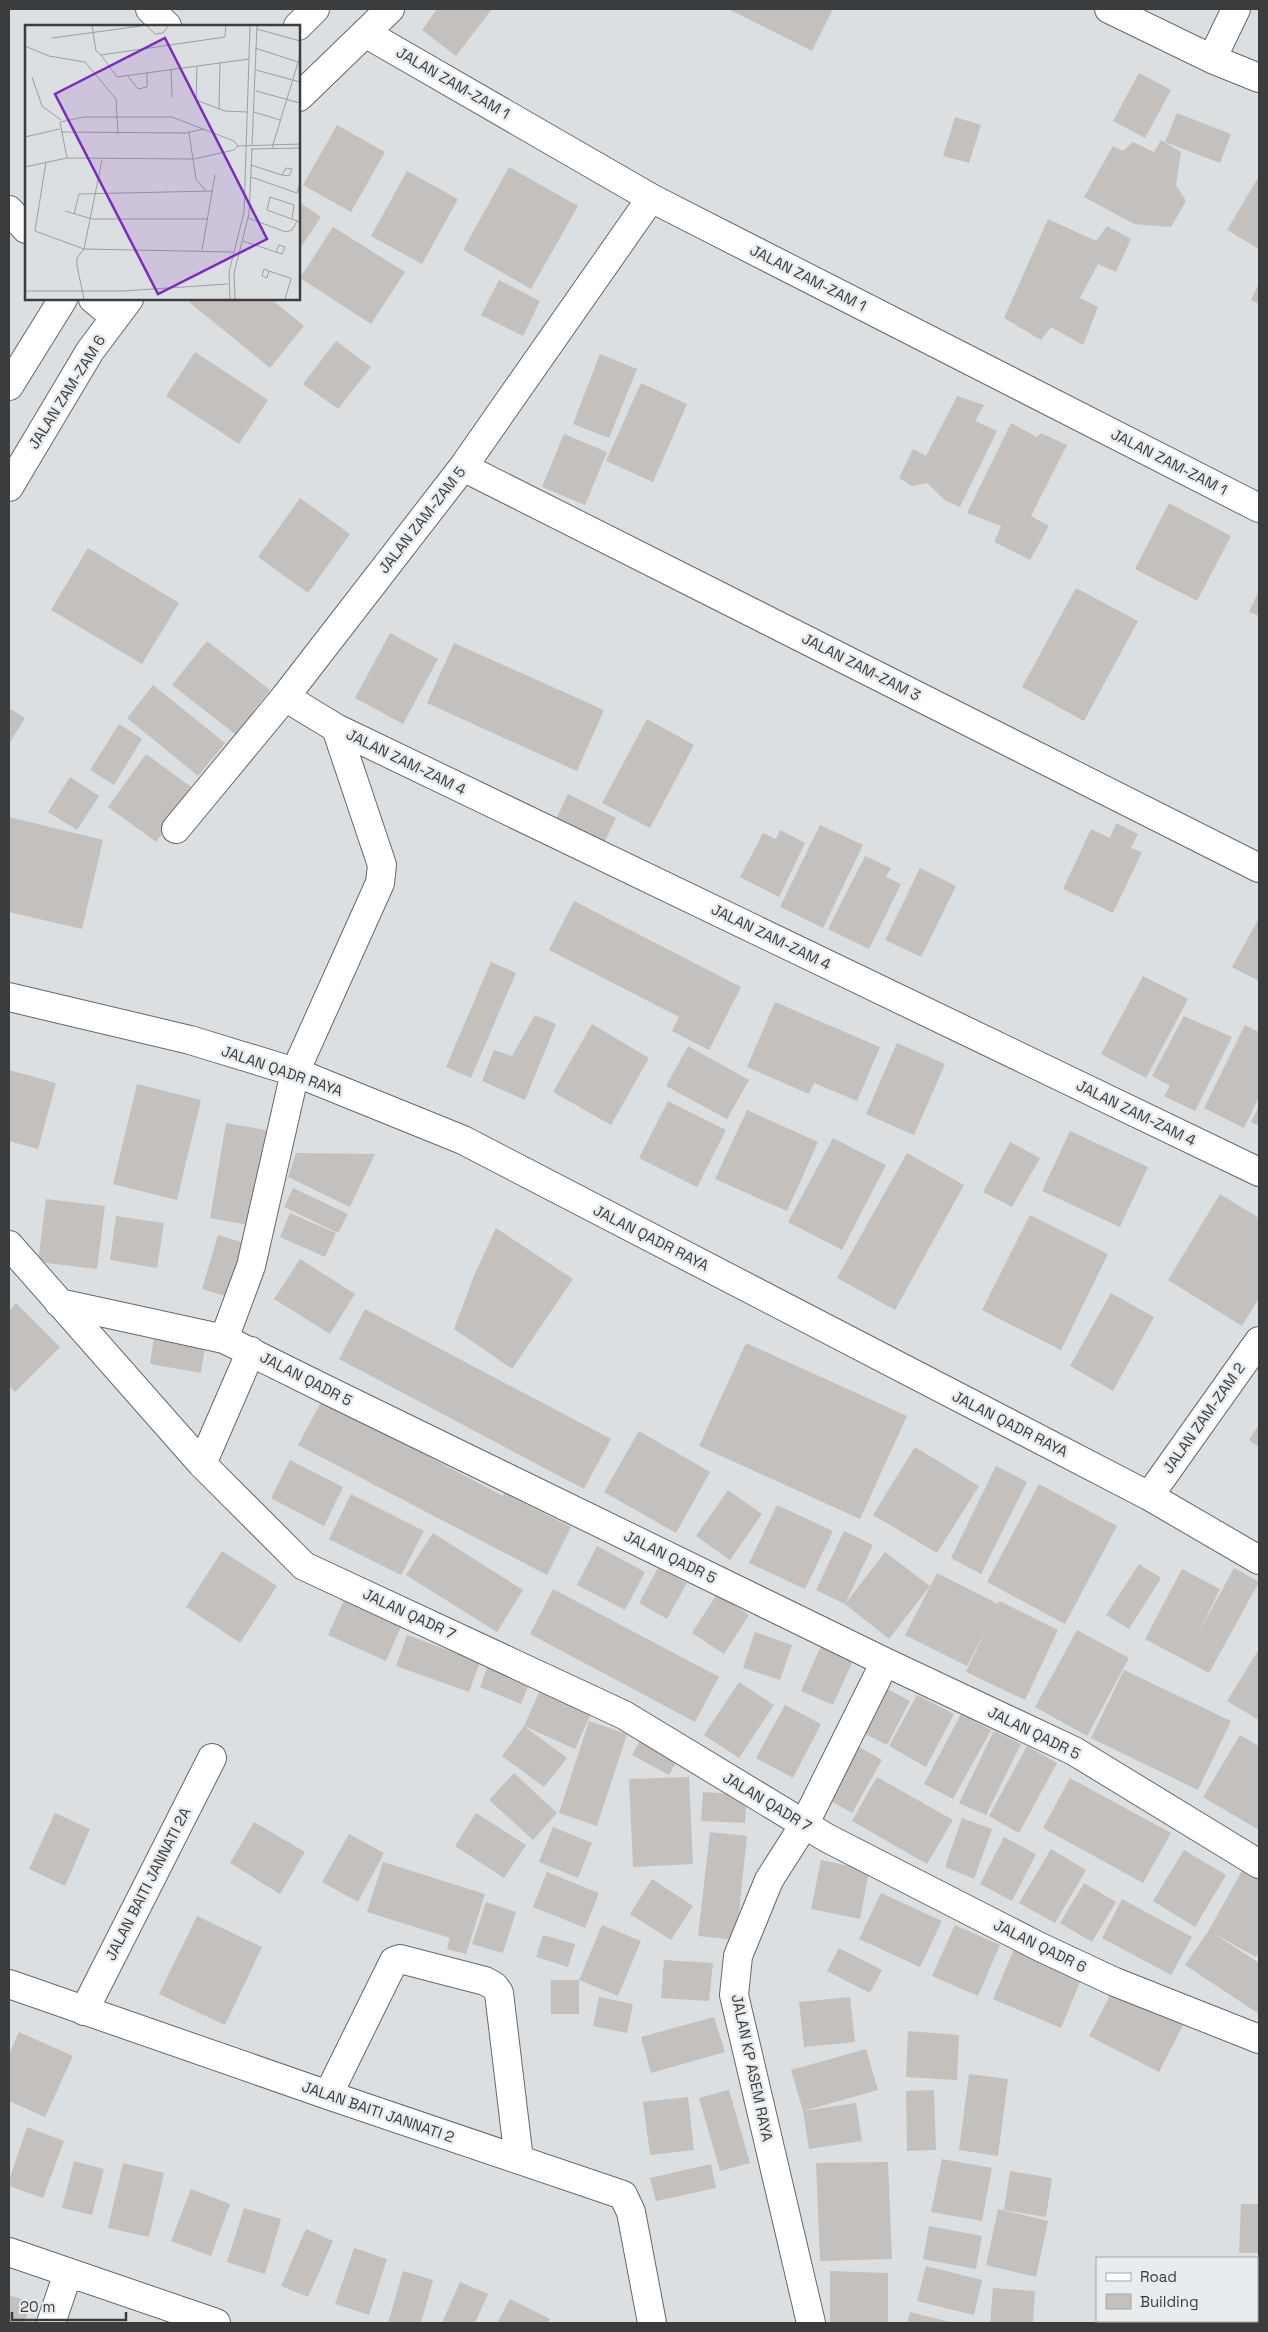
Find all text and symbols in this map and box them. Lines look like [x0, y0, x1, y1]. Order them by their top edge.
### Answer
inset map [25, 25, 300, 300]
street label: JALAN ZAM-ZAM 1 [393, 42, 513, 123]
street label: JALAN ZAM-ZAM 1 [747, 240, 870, 315]
street label: JALAN ZAM-ZAM 6 [24, 331, 109, 452]
street label: JALAN ZAM-ZAM 1 [1108, 424, 1231, 499]
street label: JALAN ZAM-ZAM 5 [374, 462, 469, 577]
street label: JALAN ZAM-ZAM 3 [799, 628, 924, 705]
street label: JALAN ZAM-ZAM 4 [343, 724, 469, 799]
street label: JALAN ZAM-ZAM 4 [708, 899, 834, 974]
street label: JALAN QADR RAYA [219, 1041, 346, 1100]
street label: JALAN ZAM-ZAM 4 [1073, 1075, 1199, 1150]
street label: JALAN QADR RAYA [590, 1200, 713, 1275]
street label: JALAN QADR 5 [257, 1347, 356, 1410]
street label: JALAN ZAM-ZAM 2 [1158, 1359, 1249, 1477]
street label: JALAN QADR RAYA [949, 1386, 1072, 1461]
street label: JALAN QADR 5 [621, 1526, 720, 1587]
street label: JALAN QADR 7 [360, 1584, 459, 1643]
street label: JALAN QADR 5 [985, 1702, 1084, 1763]
street label: JALAN QADR 7 [719, 1768, 815, 1836]
street label: JALAN BAITI JANNATI 2A [101, 1803, 195, 1964]
street label: JALAN QADR 6 [991, 1915, 1090, 1976]
street label: JALAN KP ASEM RAYA [728, 1992, 778, 2144]
street label: JALAN BAITI JANNATI 2 [299, 2076, 457, 2147]
legend [1096, 2257, 1258, 2322]
text: Road [1140, 2267, 1177, 2286]
scale bar [12, 2290, 126, 2322]
text: Building [1140, 2292, 1199, 2311]
text: 20 m [20, 2297, 55, 2316]

